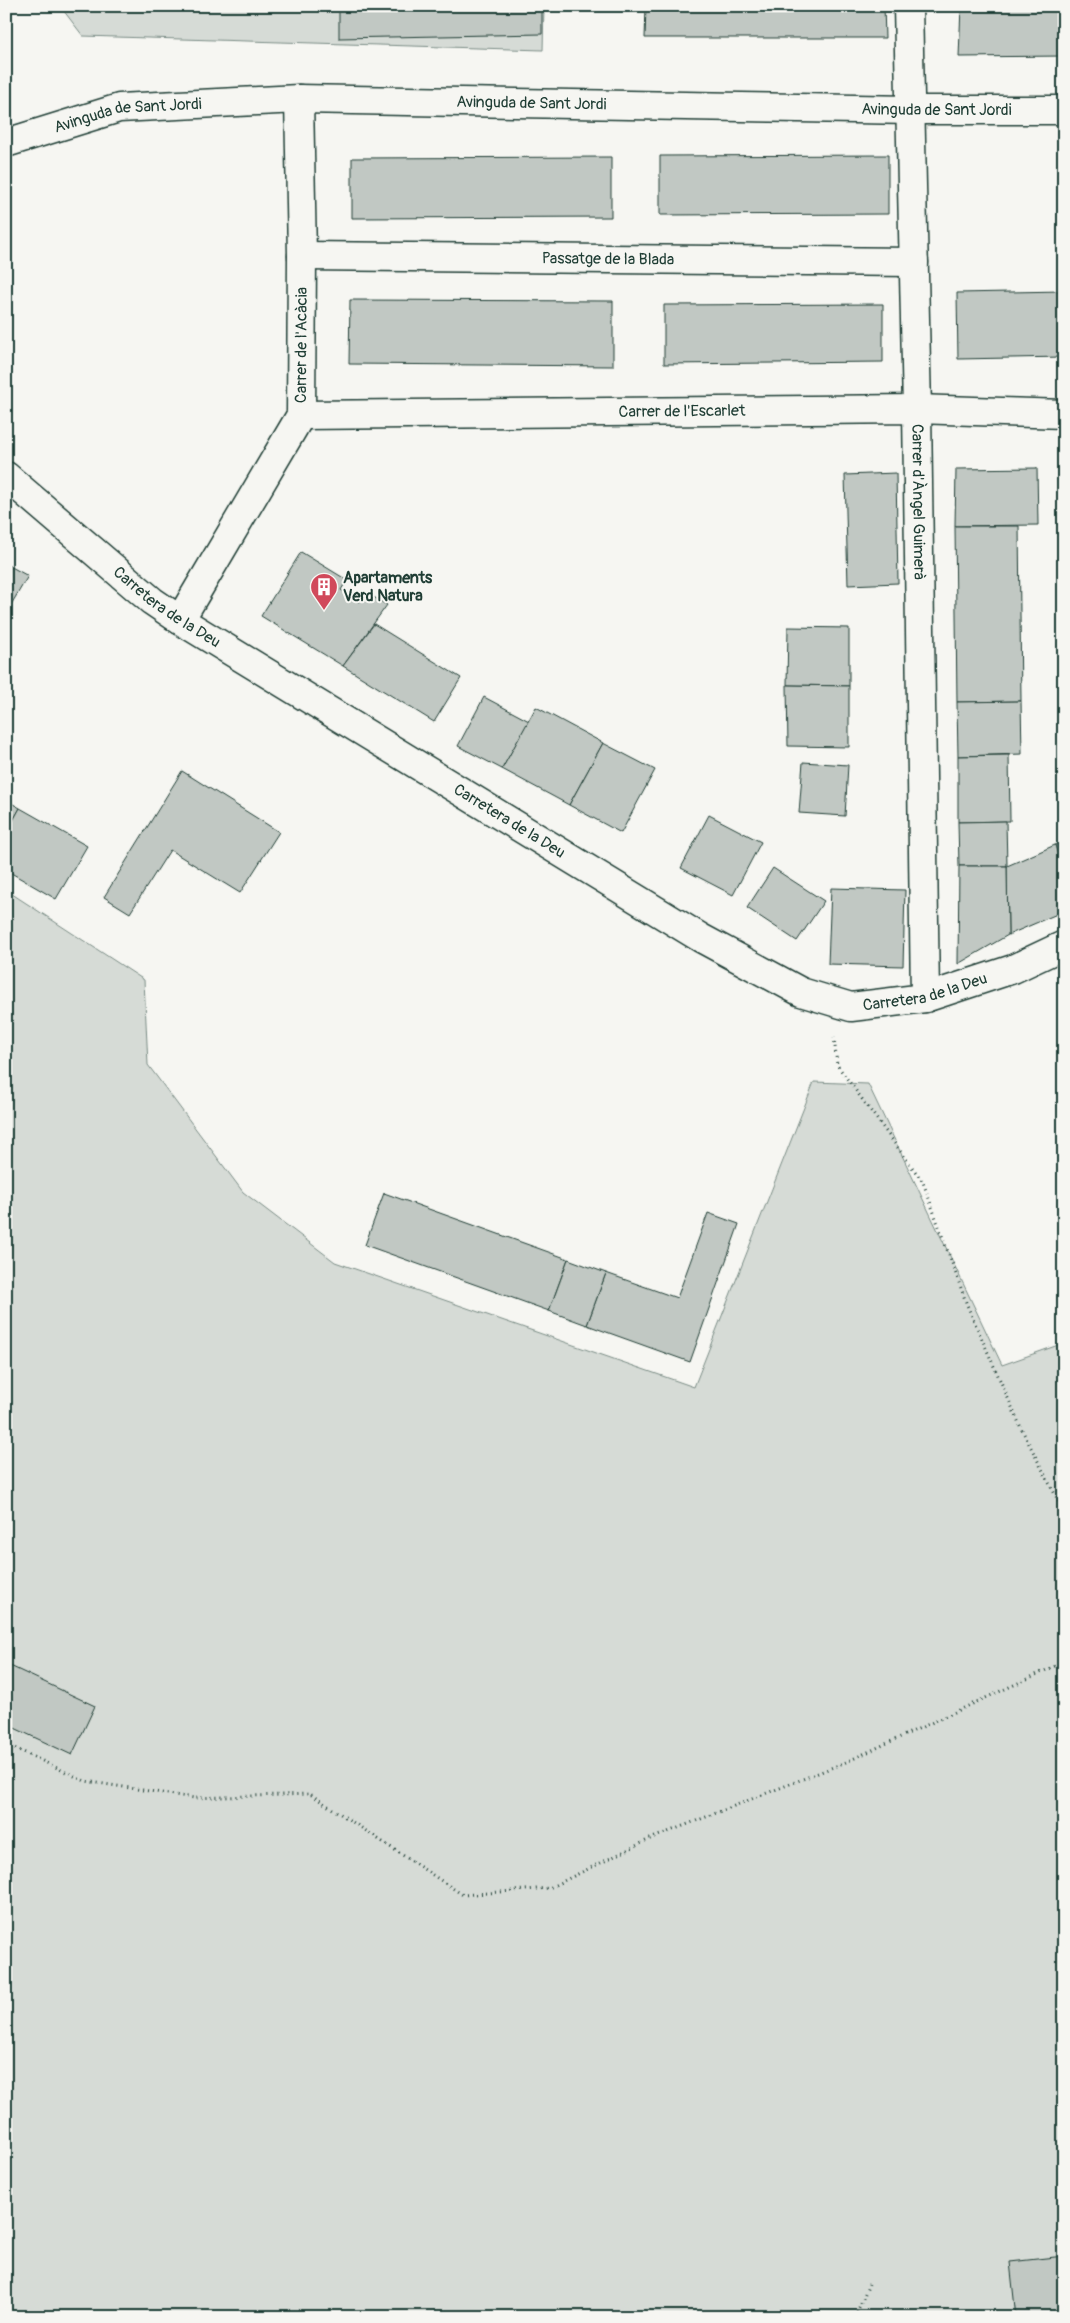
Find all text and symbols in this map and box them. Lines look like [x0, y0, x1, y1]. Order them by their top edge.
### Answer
street label: Avinguda de Sant Jordi [456, 92, 607, 115]
street label: Avinguda de Sant Jordi [52, 94, 202, 137]
street label: Avinguda de Sant Jordi [861, 99, 1012, 120]
street label: Passatge de la Blada [542, 248, 674, 270]
street label: Carrer de l'Acàcia [291, 287, 312, 403]
street label: Carrer de l'Escarlet [618, 401, 746, 422]
street label: Carrer d'Àngel Guimerà [907, 424, 929, 580]
street label: Carretera de la Deu [109, 562, 224, 652]
place label: Apartaments Verd Natura [343, 568, 433, 606]
building icon: Apartaments Verd Natura [309, 572, 339, 611]
street label: Carretera de la Deu [450, 779, 569, 863]
street label: Carretera de la Deu [862, 968, 990, 1015]

